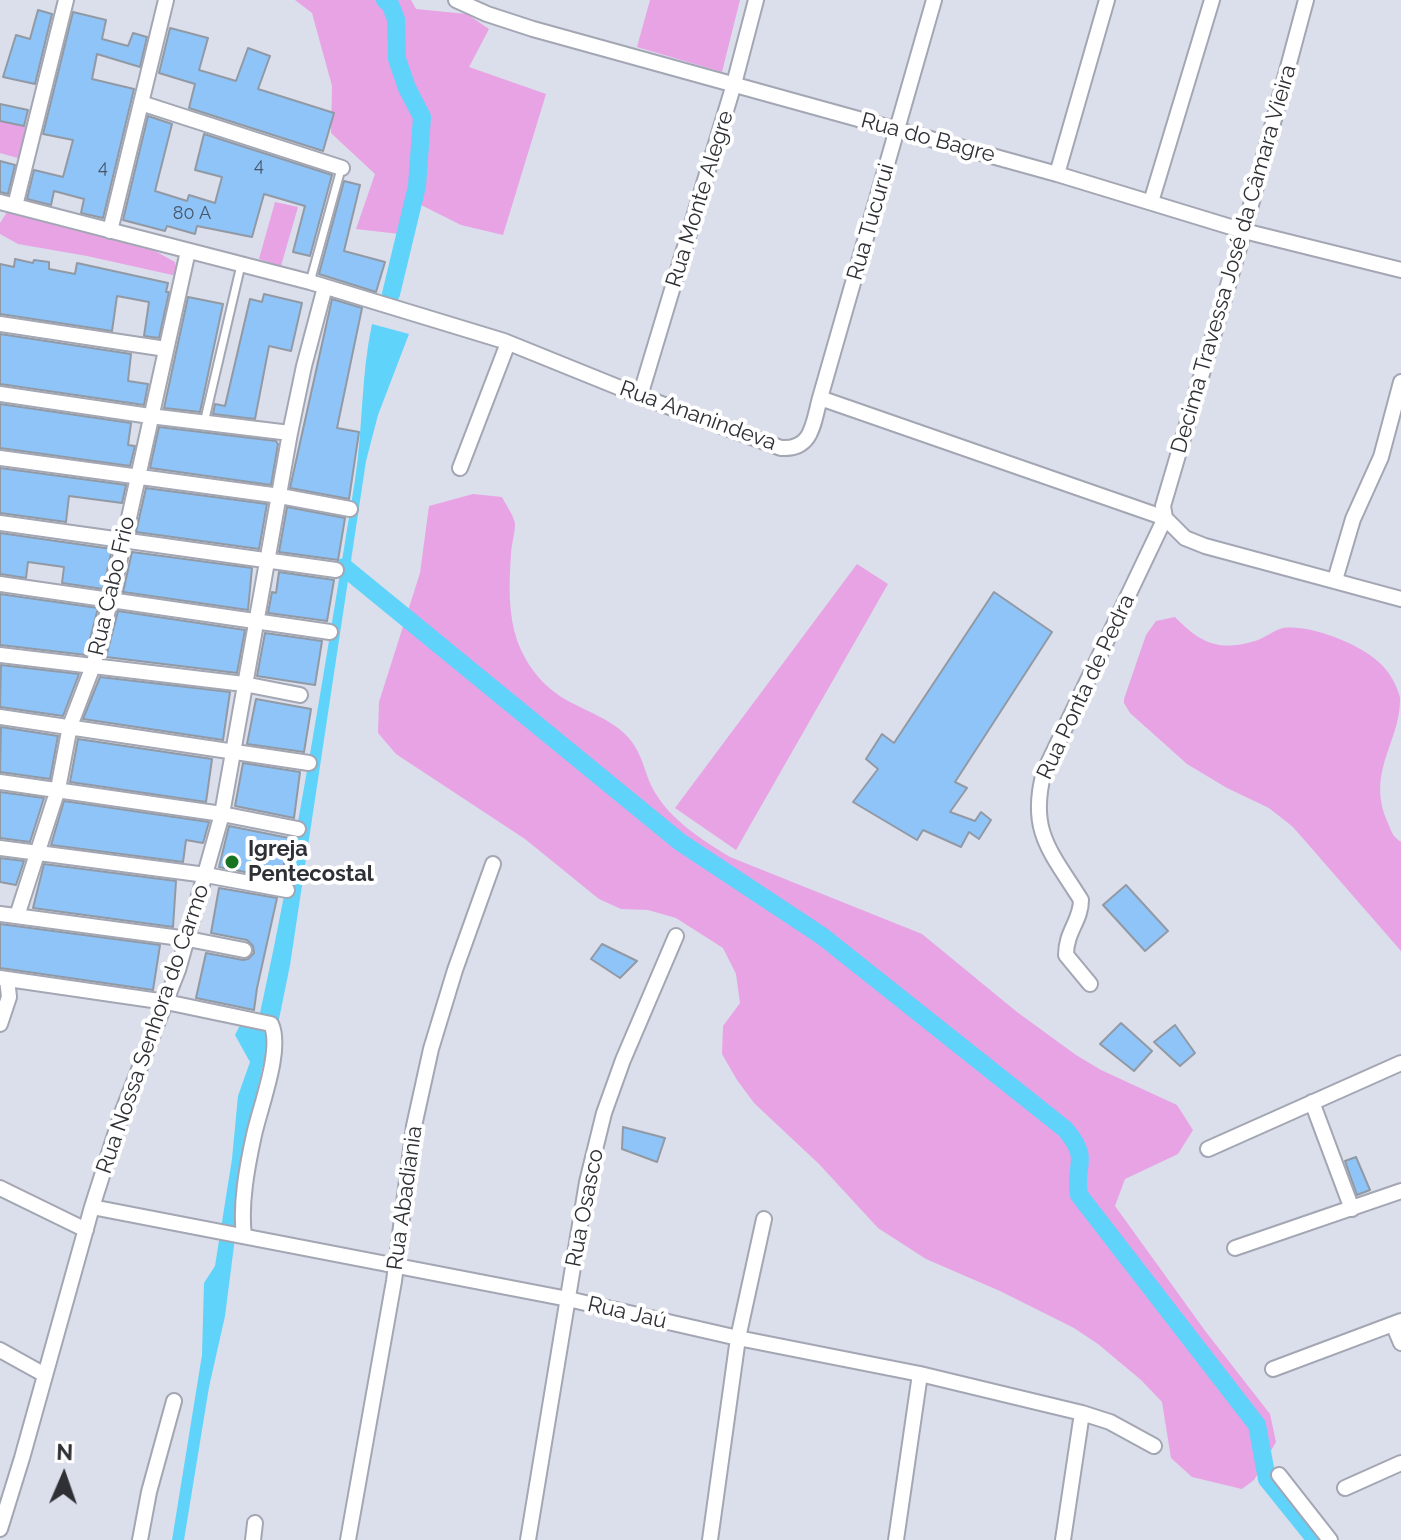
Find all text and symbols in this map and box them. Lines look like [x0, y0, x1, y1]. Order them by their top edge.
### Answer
street label: Decima Travessa José da Câmara Vieira [1166, 62, 1302, 456]
street label: Rua do Bagre [858, 107, 998, 169]
street label: Rua Monte Alegre [661, 108, 739, 290]
house number: 4 [254, 155, 264, 177]
house number: 4 [98, 157, 108, 179]
street label: Rua Tucurui [842, 161, 900, 283]
house number: 80 A [173, 203, 211, 225]
street label: Rua Ananindeva [616, 375, 780, 457]
street label: Rua Cabo Frio [83, 514, 141, 658]
street label: Rua Ponta de Pedra [1032, 590, 1140, 784]
place label: Igreja Pentecostal [248, 836, 374, 888]
marker: Igreja Pentecostal [223, 853, 241, 871]
street label: Rua Nossa Senhora do Carmo [91, 881, 215, 1177]
street label: Rua Abadiania [382, 1124, 428, 1272]
street label: Rua Osasco [561, 1147, 609, 1269]
street label: Rua Jaú [585, 1291, 669, 1335]
north arrow [24, 1436, 104, 1516]
text: N [56, 1439, 74, 1465]

